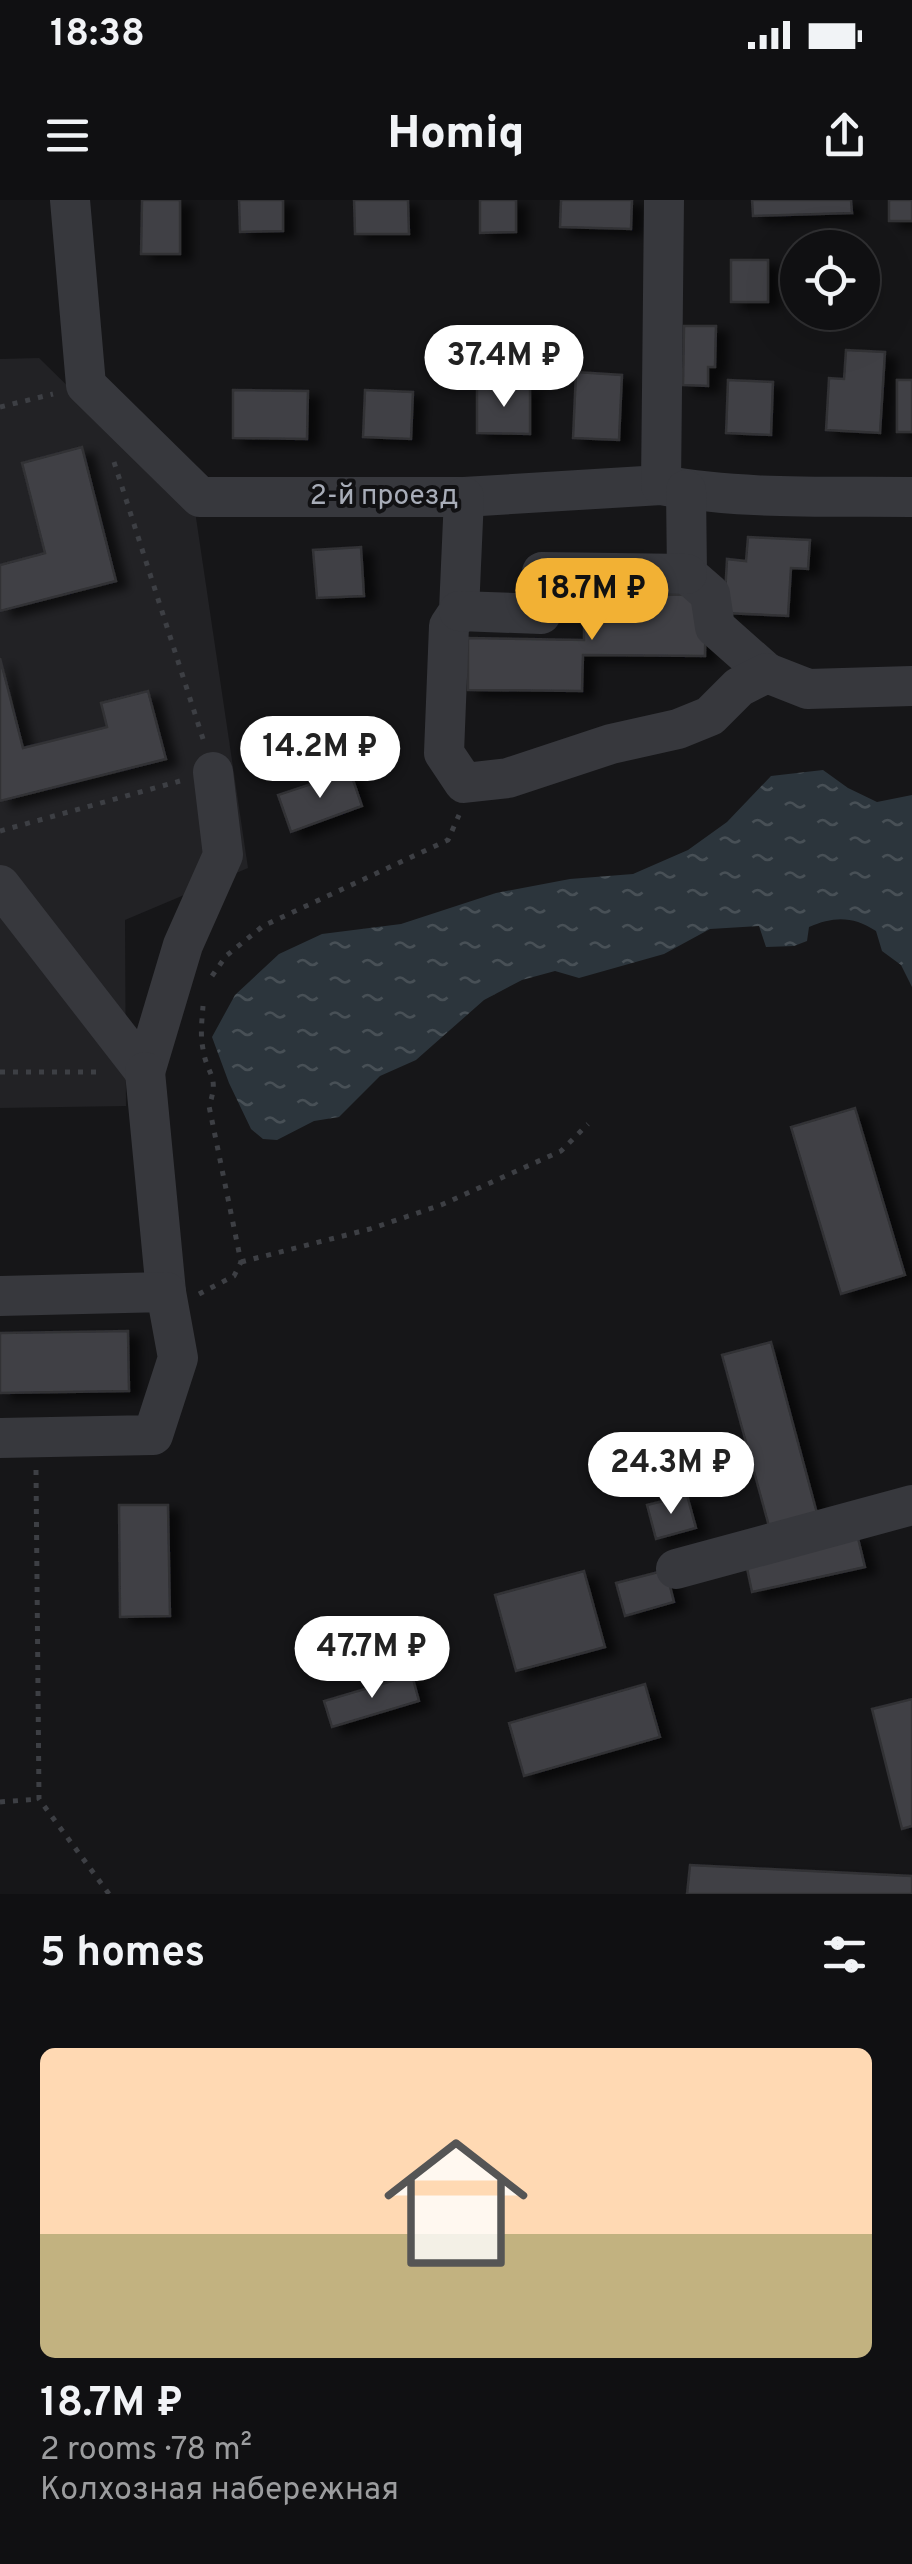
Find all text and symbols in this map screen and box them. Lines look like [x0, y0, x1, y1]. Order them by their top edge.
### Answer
text: 18:38 [50, 11, 145, 60]
text: Homiq [387, 107, 525, 164]
icon: menu [40, 108, 95, 163]
icon: share [817, 108, 872, 163]
map controls [780, 230, 880, 330]
button: locate [780, 230, 880, 330]
pin: 37.4M ₽ [412, 325, 596, 410]
text: 37.4M ₽ [446, 337, 562, 377]
street label: 2-й проезд [310, 479, 458, 515]
pin: 18.7M ₽ [500, 558, 684, 643]
text: 18.7M ₽ [537, 570, 647, 610]
pin: 14.2M ₽ [228, 716, 412, 801]
text: 14.2M ₽ [262, 728, 378, 768]
pin: 24.3M ₽ [579, 1432, 763, 1517]
text: 24.3M ₽ [610, 1444, 732, 1484]
pin: 47.7M ₽ [280, 1616, 464, 1701]
text: 47.7M ₽ [317, 1628, 427, 1668]
icon: filters [817, 1927, 872, 1982]
text: 5 homes [40, 1928, 205, 1981]
icon: home [366, 2113, 546, 2293]
text: 18.7M ₽ [40, 2378, 183, 2431]
text: 2 rooms · 78 m² [40, 2431, 252, 2471]
text: Колхозная набережная [40, 2471, 399, 2511]

